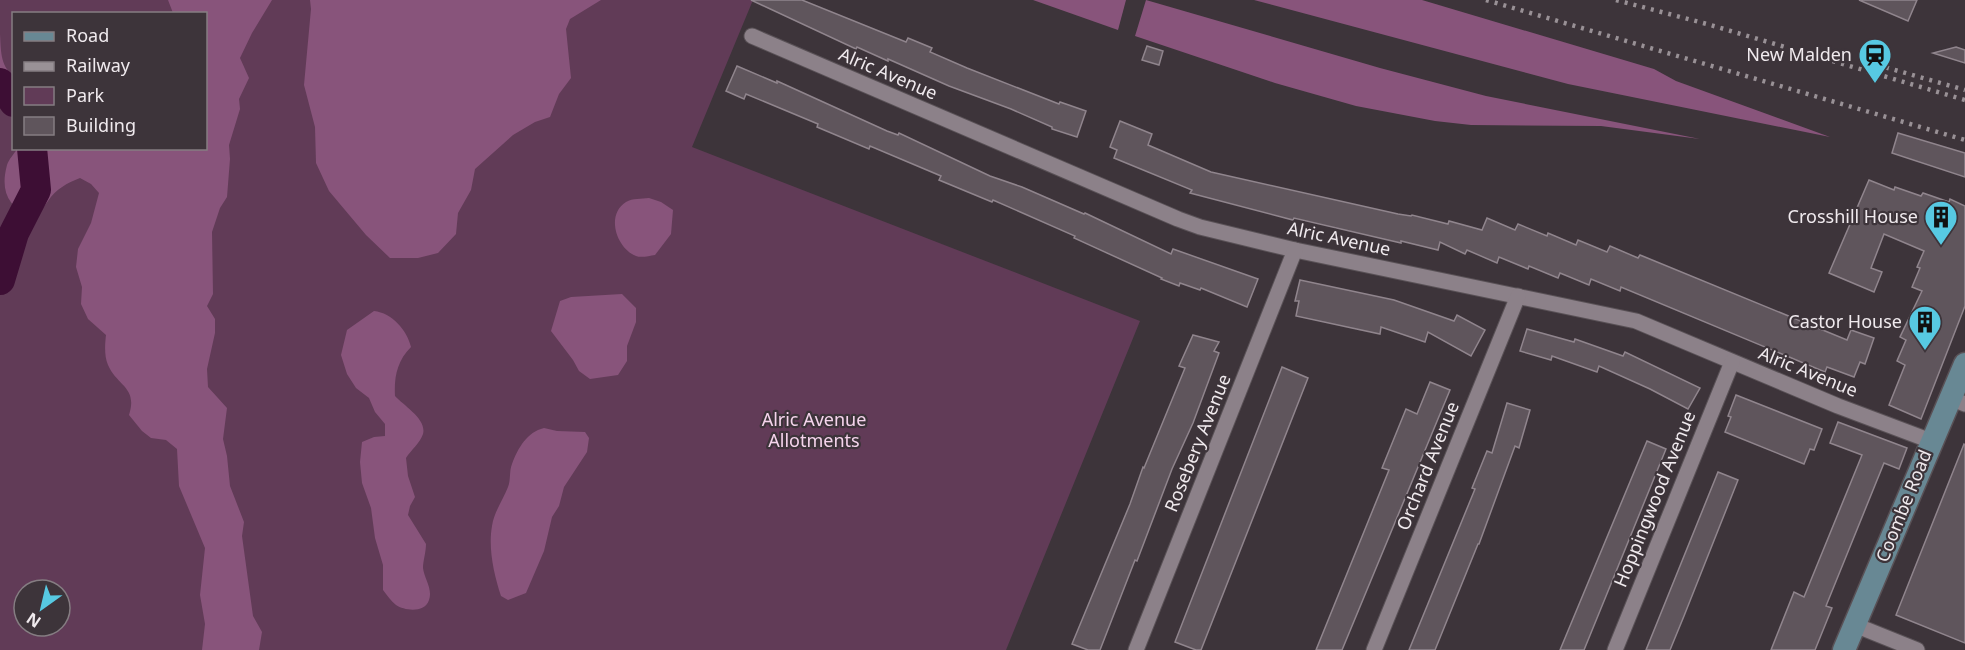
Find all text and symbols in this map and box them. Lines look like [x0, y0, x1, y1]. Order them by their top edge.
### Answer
legend [12, 12, 207, 150]
text: Road [66, 23, 109, 47]
station icon: New Malden [1857, 37, 1893, 84]
street label: Alric Avenue [835, 42, 941, 105]
place label: New Malden [1746, 42, 1852, 66]
text: Railway [66, 53, 131, 77]
text: Park [66, 83, 104, 107]
text: Building [66, 113, 136, 137]
building icon: Crosshill House [1923, 199, 1959, 246]
place label: Crosshill House [1788, 204, 1918, 228]
street label: Alric Avenue [1285, 215, 1393, 261]
building icon: Castor House [1907, 304, 1943, 351]
place label: Castor House [1788, 309, 1902, 333]
street label: Alric Avenue [1755, 340, 1861, 402]
street label: Rosebery Avenue [1158, 370, 1236, 515]
street label: Orchard Avenue [1390, 398, 1464, 534]
park label: Alric Avenue Allotments [762, 407, 866, 452]
street label: Hoppingwood Avenue [1608, 407, 1700, 590]
street label: Coombe Road [1870, 446, 1937, 565]
north arrow [12, 578, 72, 638]
text: N [22, 608, 45, 633]

